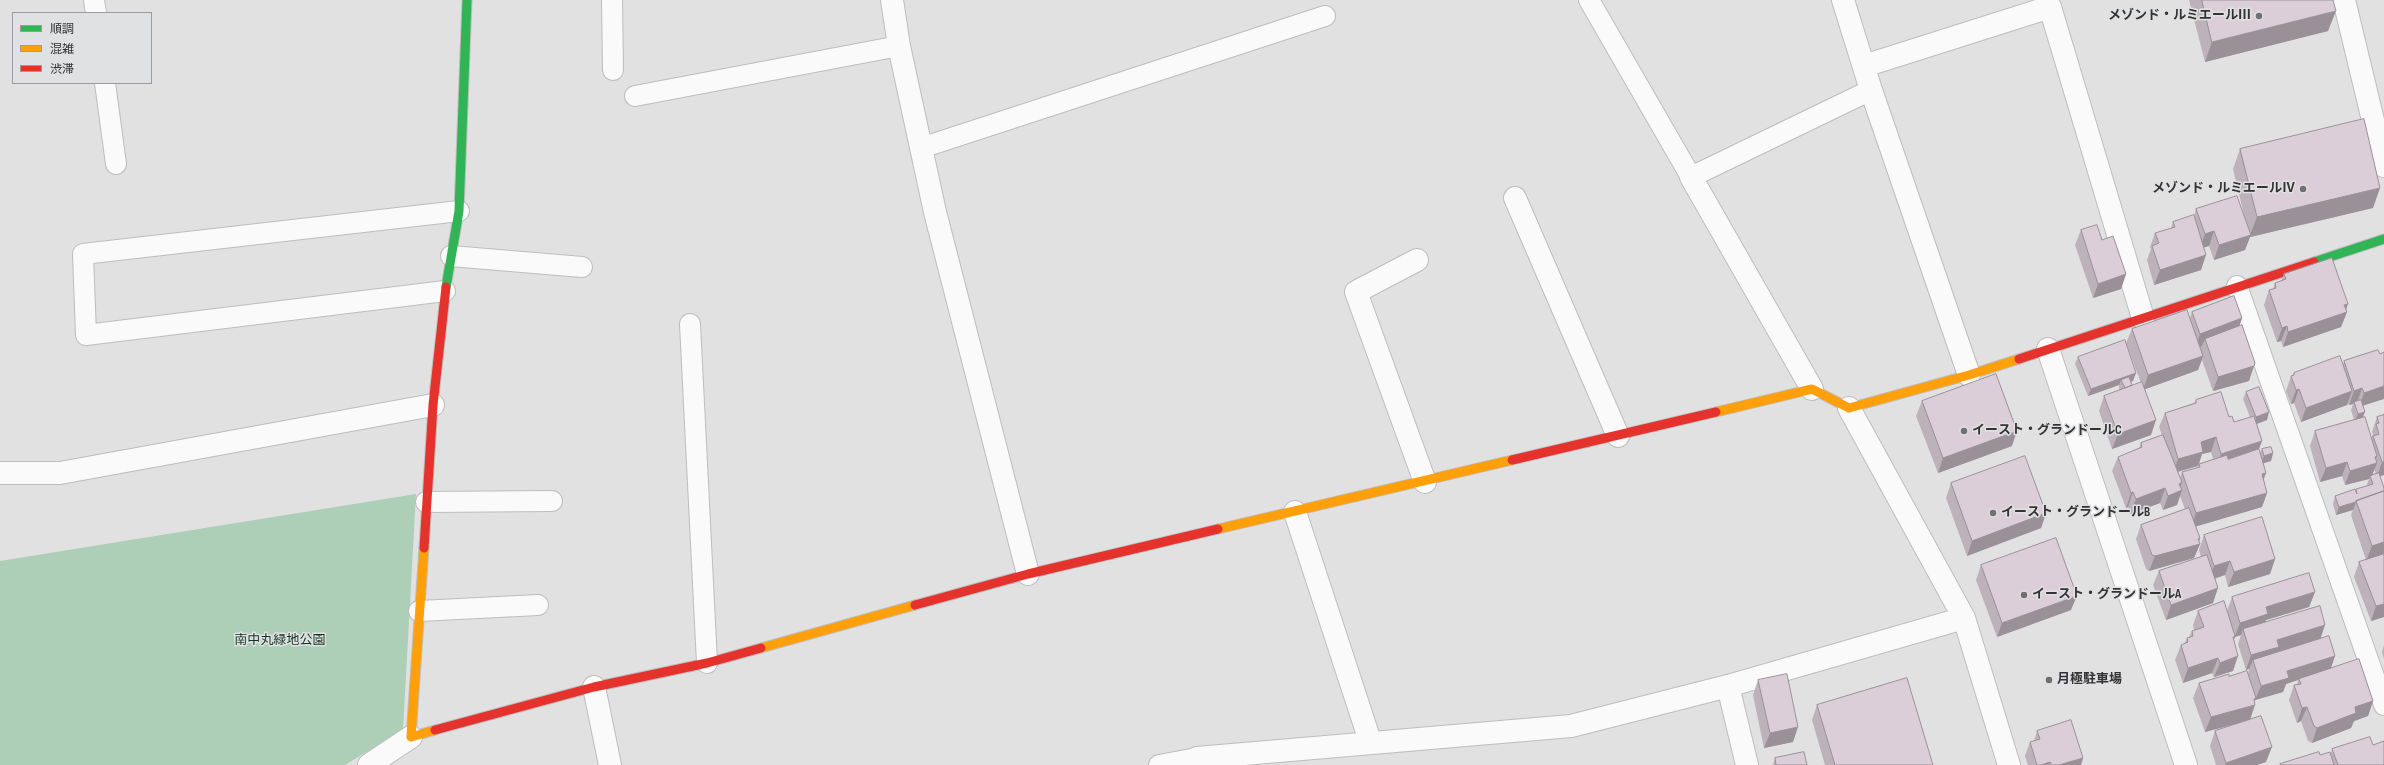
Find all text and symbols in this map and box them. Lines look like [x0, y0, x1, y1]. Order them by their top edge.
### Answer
place label: メゾンド・ルミエールⅢ [2108, 8, 2251, 24]
marker: メゾンド・ルミエールⅢ [2254, 11, 2264, 21]
legend [12, 12, 152, 84]
text: 順調 [50, 22, 74, 37]
text: 混雑 [50, 42, 74, 57]
text: 渋滞 [50, 62, 74, 77]
place label: メゾンド・ルミエールⅣ [2152, 181, 2295, 197]
marker: メゾンド・ルミエールⅣ [2298, 184, 2308, 194]
place label: イースト・グランドールC [1972, 423, 2122, 439]
marker: イースト・グランドールC [1959, 426, 1969, 436]
place label: イースト・グランドールB [2001, 505, 2150, 521]
marker: イースト・グランドールB [1988, 508, 1998, 518]
place label: イースト・グランドールA [2032, 587, 2181, 603]
marker: イースト・グランドールA [2019, 590, 2029, 600]
park label: 南中丸緑地公園 [235, 633, 325, 649]
place label: 月極駐車場 [2057, 672, 2122, 688]
marker: 月極駐車場 [2044, 675, 2054, 685]

